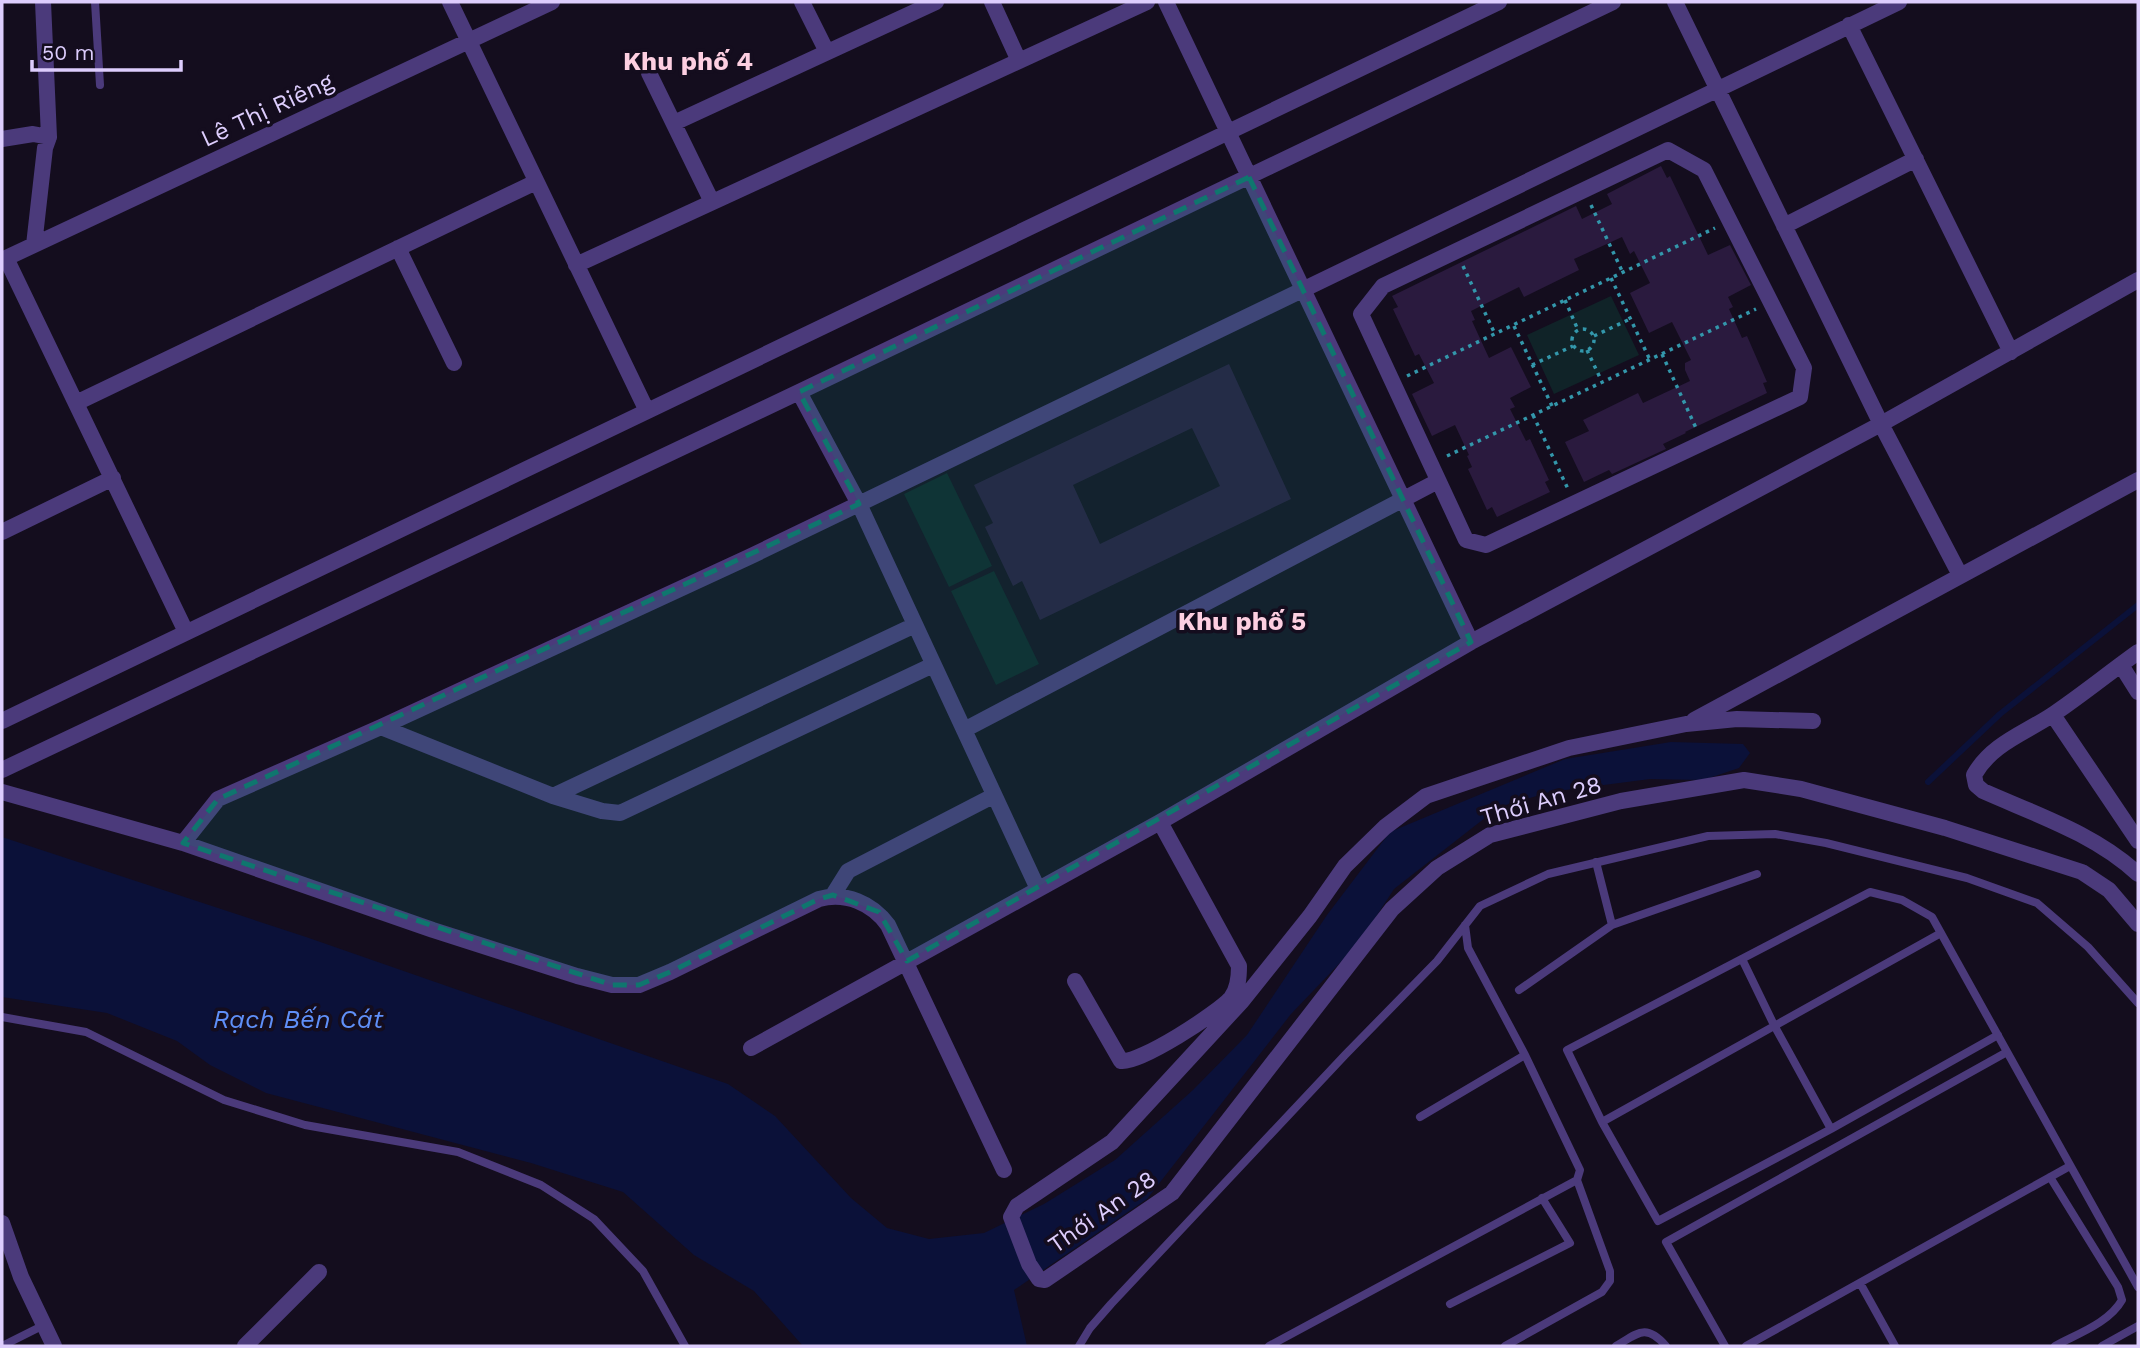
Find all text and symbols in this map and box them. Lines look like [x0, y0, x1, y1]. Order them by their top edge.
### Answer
scale bar [32, 28, 180, 72]
text: 50 m [42, 40, 94, 65]
district label: Khu phố 4 [623, 46, 753, 76]
street label: Lê Thị Riêng [197, 67, 338, 153]
district label: Khu phố 5 [1178, 606, 1306, 636]
street label: Thới An 28 [1477, 770, 1605, 832]
water label: Rạch Bến Cát [213, 1004, 384, 1034]
street label: Thới An 28 [1043, 1165, 1161, 1259]

